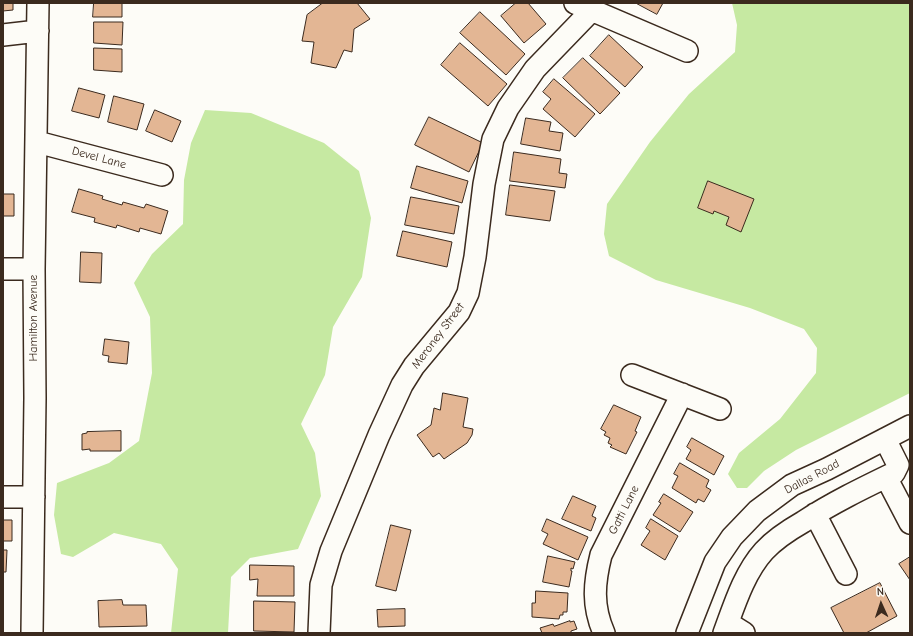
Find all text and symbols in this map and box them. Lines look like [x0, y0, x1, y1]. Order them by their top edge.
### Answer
street label: Devel Lane [70, 144, 128, 172]
street label: Hamilton Avenue [27, 275, 41, 361]
street label: Meroney Street [408, 300, 468, 372]
street label: Dallas Road [782, 457, 842, 497]
street label: Gatti Lane [606, 483, 642, 537]
north arrow [861, 584, 901, 624]
text: N [876, 585, 884, 598]

